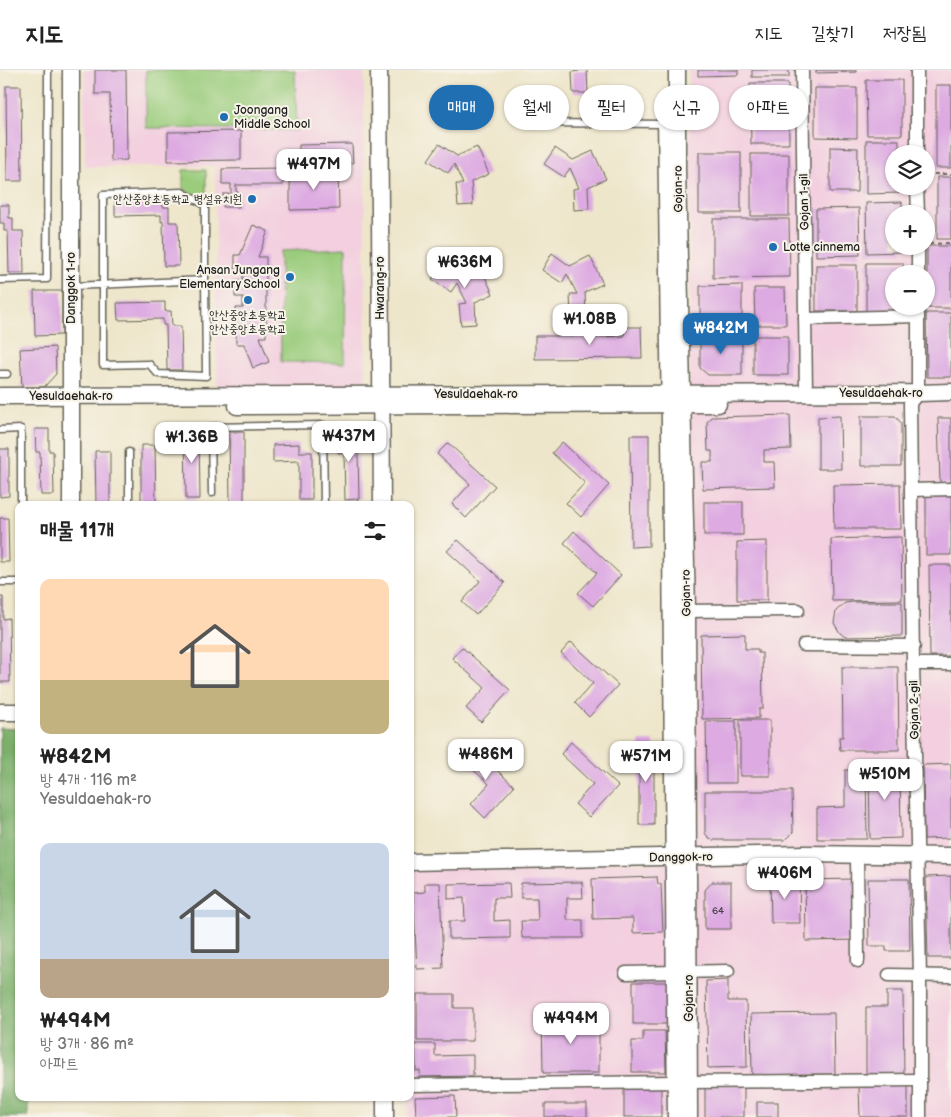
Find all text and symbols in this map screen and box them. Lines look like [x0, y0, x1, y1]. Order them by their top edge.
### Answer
text: 지도 [25, 20, 64, 49]
text: 지도 [754, 23, 783, 44]
text: 길찾기 [811, 23, 855, 44]
text: 저장됨 [883, 23, 926, 44]
chip: 매매 [429, 85, 494, 130]
chip: 월세 [504, 85, 569, 130]
chip: 필터 [579, 85, 644, 130]
chip: 신규 [654, 85, 719, 130]
chip: 아파트 [729, 85, 808, 130]
place label: Joongang Middle School [234, 103, 310, 132]
marker: Joongang Middle School [218, 111, 230, 123]
map controls [885, 145, 935, 315]
button: layers [885, 145, 935, 195]
pin: ₩497M [279, 148, 349, 191]
text: ₩497M [287, 155, 341, 174]
street label: Gojan-ro [671, 165, 686, 213]
street label: Gojan 1-gil [797, 174, 812, 230]
place label: 안산중앙초등학교 병설유치원 [113, 192, 242, 207]
marker: 안산중앙초등학교 병설유치원 [246, 193, 258, 205]
button: + [885, 205, 935, 255]
place label: Lotte cinnema [783, 240, 860, 255]
marker: Lotte cinnema [767, 241, 779, 253]
pin: ₩636M [430, 246, 500, 289]
street label: Danggok 1-ro [64, 252, 79, 324]
text: ₩636M [438, 253, 492, 272]
street label: Hwarang-ro [373, 256, 388, 320]
place label: Ansan Jungang Elementary School [179, 263, 280, 292]
button: − [885, 265, 935, 315]
marker: Ansan Jungang Elementary School [284, 271, 296, 283]
marker: 안산중앙초등학교 안산중앙초등학교 [242, 294, 254, 306]
pin: ₩1.08B [549, 304, 631, 346]
place label: 안산중앙초등학교 안산중앙초등학교 [209, 308, 287, 337]
text: ₩1.08B [563, 310, 617, 329]
pin: ₩842M [686, 312, 756, 355]
text: ₩842M [694, 319, 748, 338]
street label: Yesuldaehak-ro [838, 386, 923, 401]
street label: Yesuldaehak-ro [433, 387, 518, 402]
street label: Yesuldaehak-ro [28, 389, 113, 404]
pin: ₩437M [314, 420, 384, 463]
pin: ₩1.36B [151, 422, 233, 464]
text: ₩437M [322, 427, 376, 446]
text: ₩1.36B [166, 428, 218, 447]
icon: filters [361, 517, 389, 545]
text: 매물 11개 [40, 518, 114, 543]
street label: Gojan-ro [679, 569, 694, 617]
icon: home [170, 611, 260, 701]
street label: Gojan 2-gil [906, 680, 923, 740]
pin: ₩486M [451, 738, 521, 781]
pin: ₩571M [611, 740, 681, 783]
text: ₩842M [40, 744, 111, 769]
text: ₩486M [459, 745, 513, 764]
text: ₩571M [621, 747, 671, 766]
pin: ₩510M [850, 758, 920, 801]
text: ₩510M [859, 765, 911, 784]
text: 방 4개 · 116 m² [40, 771, 137, 790]
text: Yesuldaehak-ro [40, 790, 152, 809]
street label: Danggok-ro [649, 849, 713, 866]
pin: ₩406M [750, 858, 820, 900]
text: ₩406M [758, 864, 812, 883]
icon: home [170, 876, 260, 966]
house number: 64 [712, 905, 724, 917]
street label: Gojan-ro [682, 974, 697, 1022]
pin: ₩494M [536, 1002, 606, 1045]
text: ₩494M [40, 1008, 111, 1033]
text: ₩494M [544, 1009, 598, 1028]
text: 방 3개 · 86 m² [40, 1035, 134, 1054]
text: 아파트 [40, 1055, 79, 1074]

